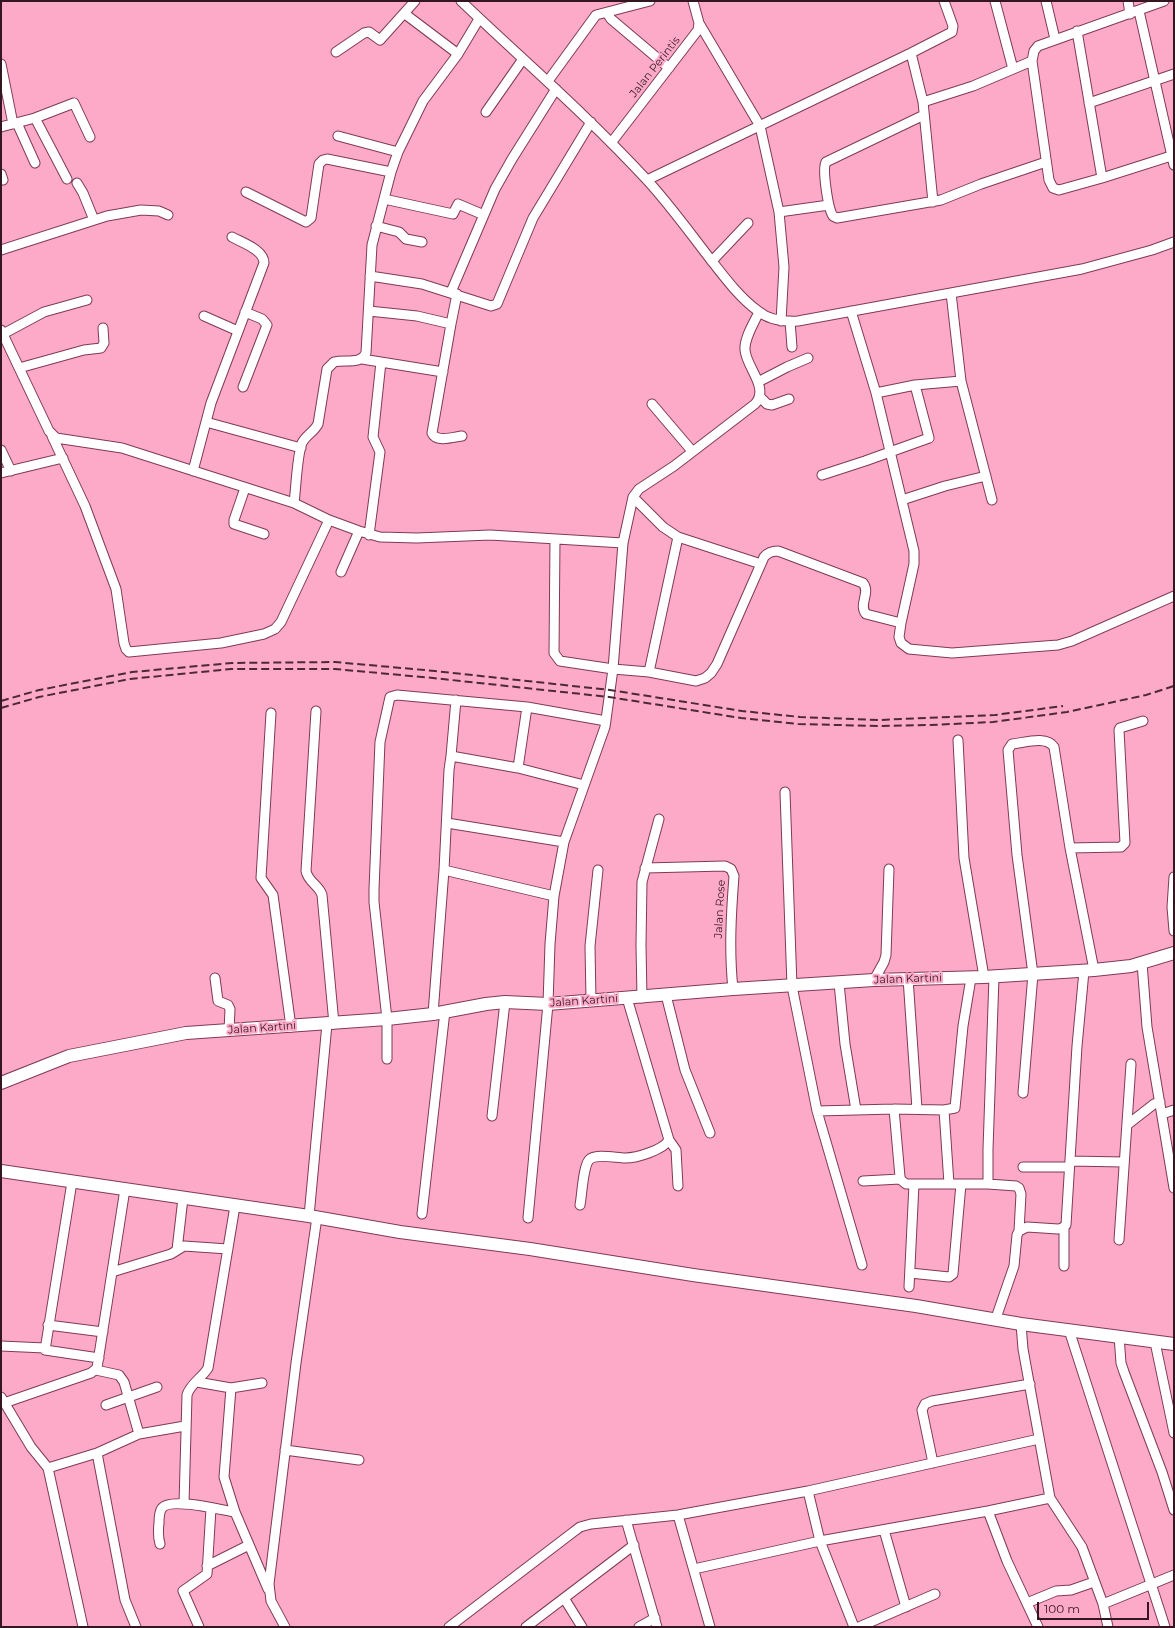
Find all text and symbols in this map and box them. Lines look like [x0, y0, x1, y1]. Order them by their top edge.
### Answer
street label: Jalan Perintis [627, 34, 683, 100]
street label: Jalan Rose [712, 879, 728, 939]
street label: Jalan Kartini [874, 971, 942, 987]
street label: Jalan Kartini [549, 992, 619, 1010]
street label: Jalan Kartini [227, 1019, 297, 1037]
scale bar [1039, 1594, 1151, 1620]
text: 100 m [1044, 1601, 1080, 1616]

